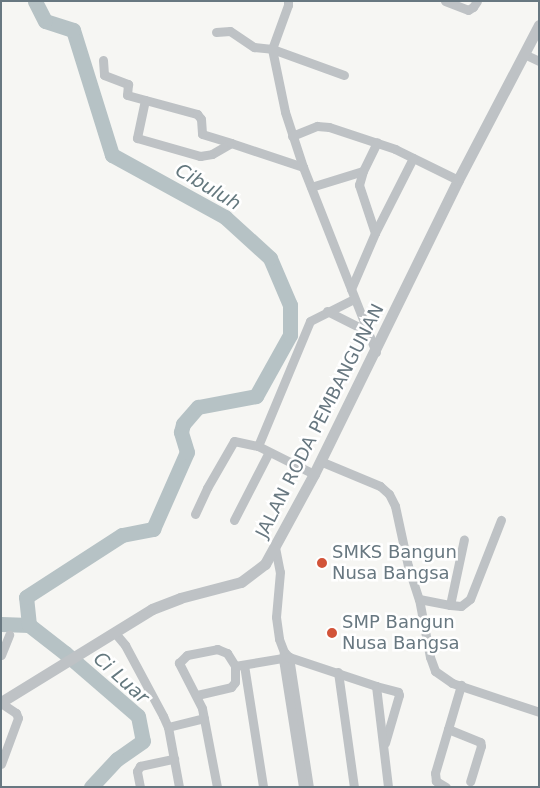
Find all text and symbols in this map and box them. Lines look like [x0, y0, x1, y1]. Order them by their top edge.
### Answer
water label: Cibuluh [171, 159, 245, 215]
street label: JALAN RODA PEMBANGUNAN [251, 300, 389, 542]
place label: SMKS Bangun Nusa Bangsa [332, 542, 457, 584]
marker: SMKS Bangun Nusa Bangsa [316, 557, 328, 569]
place label: SMP Bangun Nusa Bangsa [342, 612, 460, 654]
marker: SMP Bangun Nusa Bangsa [326, 627, 338, 639]
water label: Ci Luar [89, 647, 153, 709]

